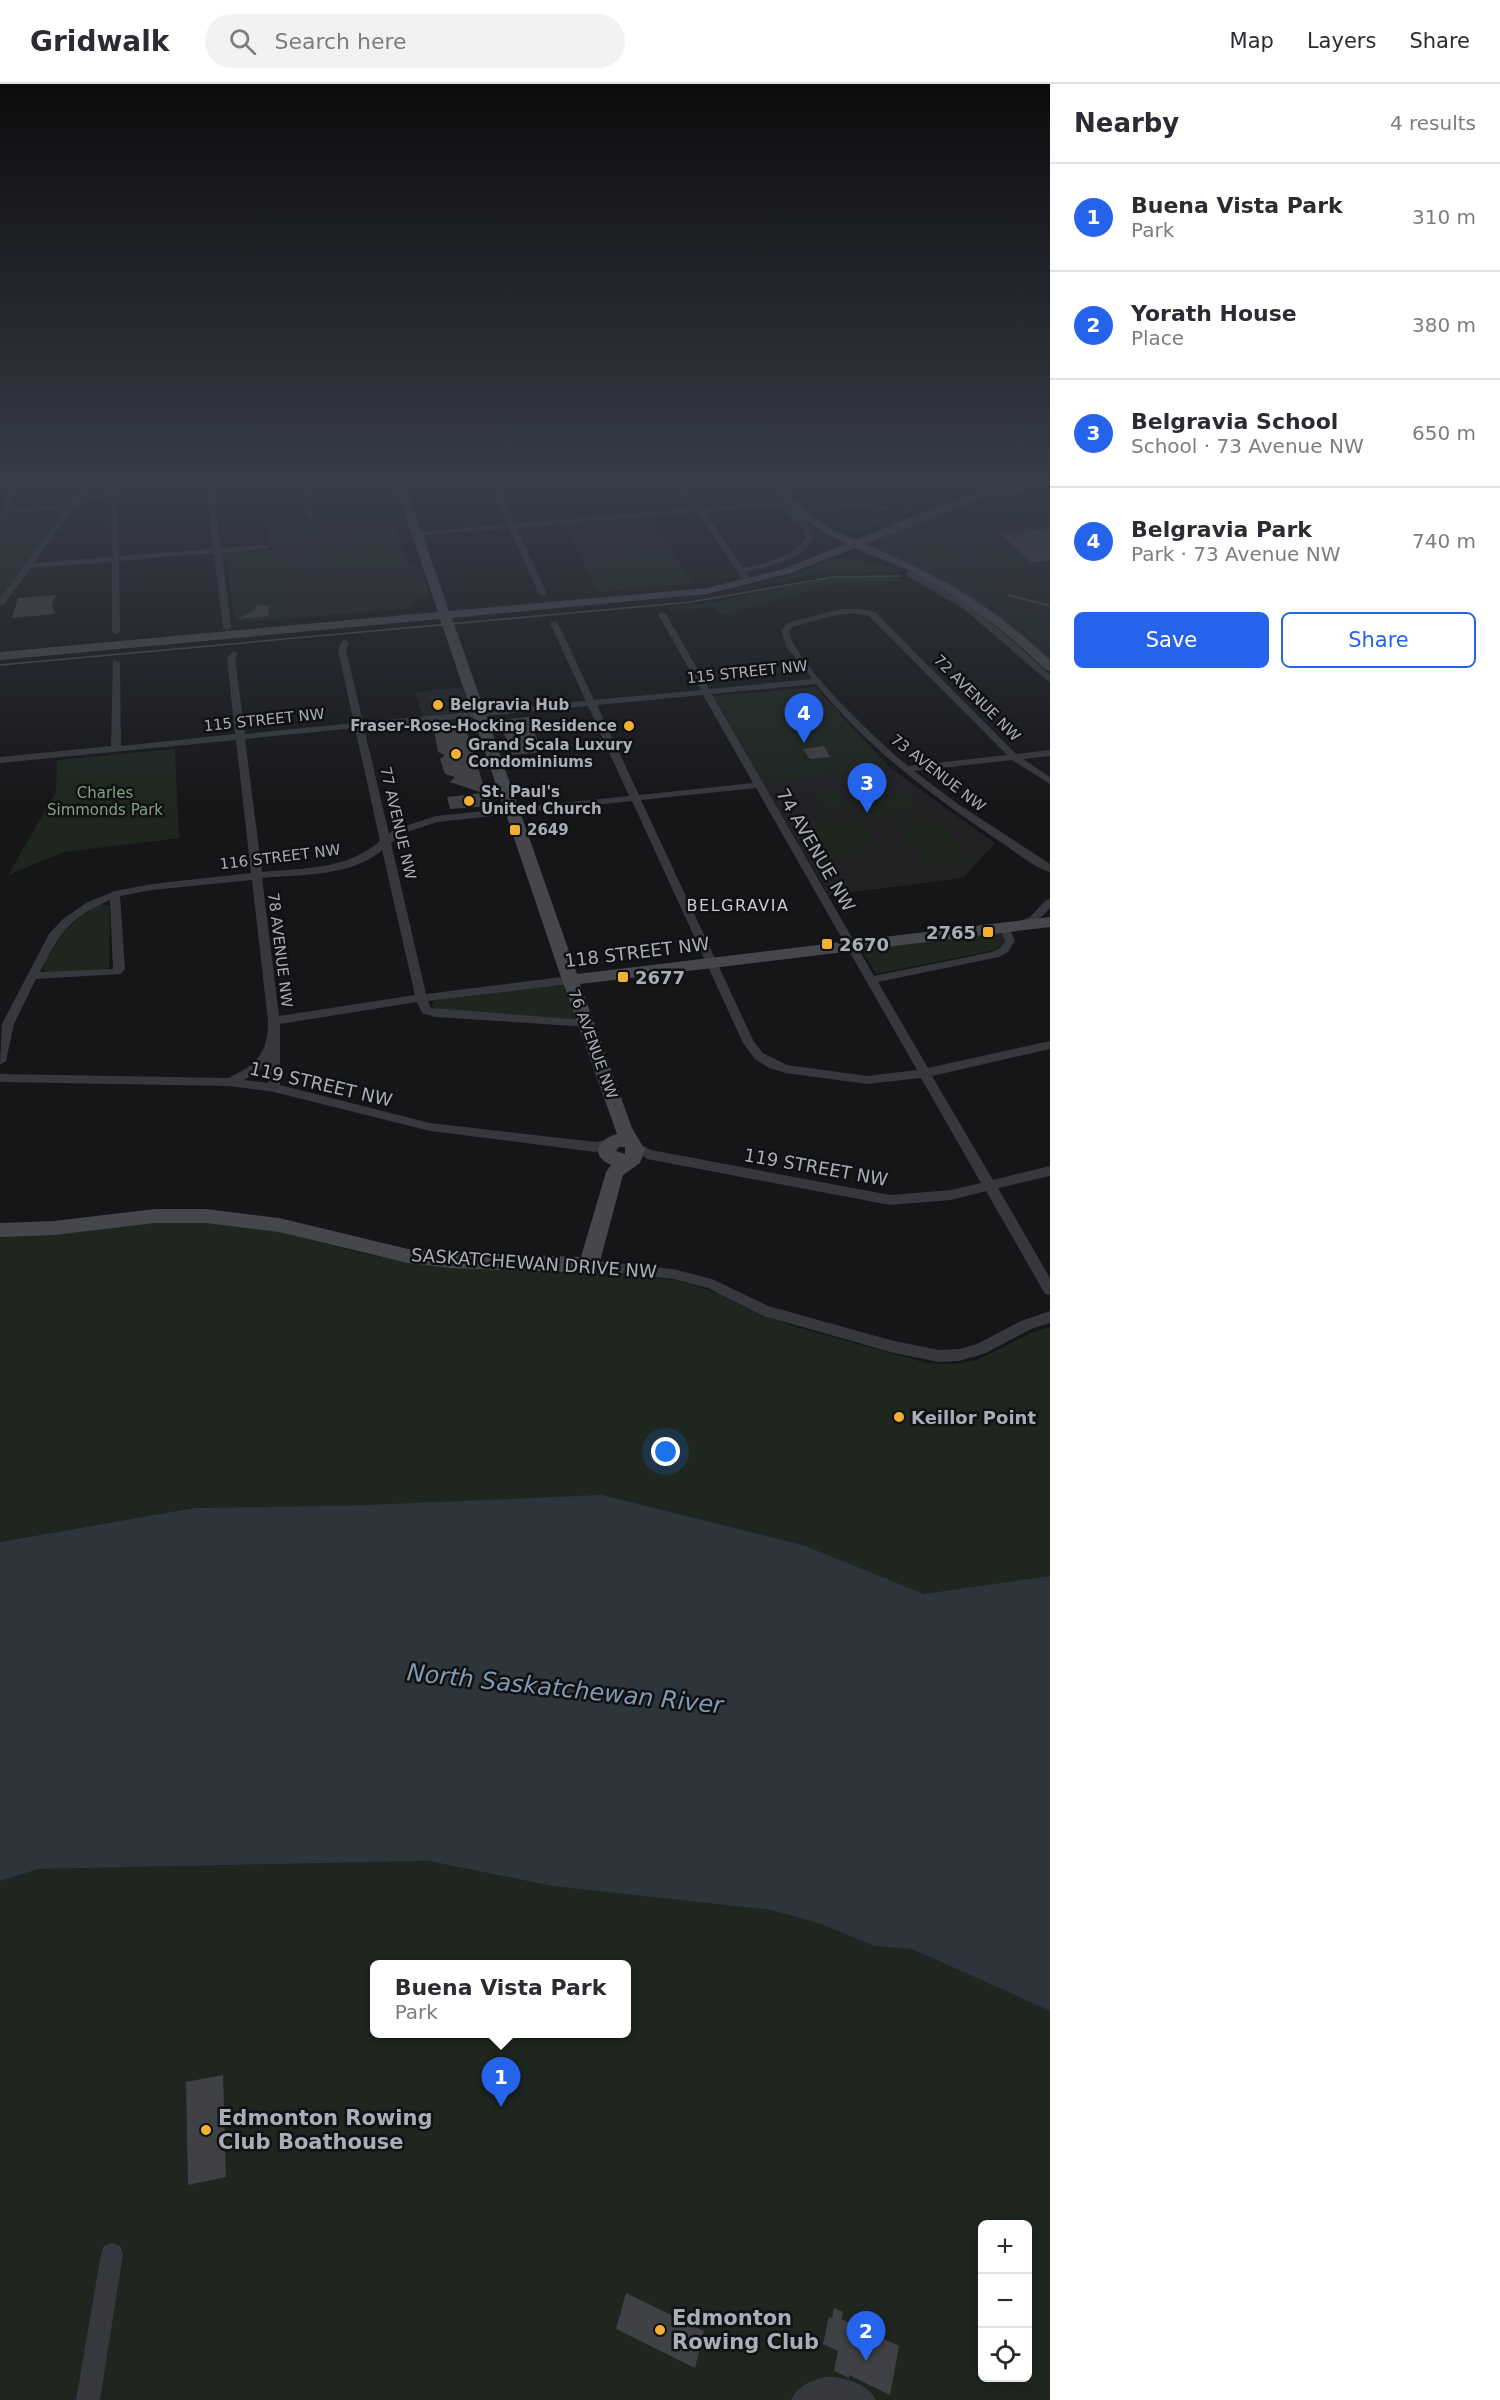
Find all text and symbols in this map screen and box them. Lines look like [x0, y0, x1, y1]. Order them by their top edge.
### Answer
search box [205, 14, 625, 68]
text: Gridwalk [30, 25, 169, 58]
icon: search [226, 25, 259, 58]
text: Search here [274, 29, 407, 54]
text: Map [1230, 29, 1274, 53]
text: Layers [1307, 29, 1376, 53]
text: Share [1409, 29, 1470, 53]
text: Nearby [1074, 108, 1179, 138]
text: 4 results [1390, 111, 1476, 135]
text: Buena Vista Park [1131, 193, 1343, 218]
text: 1 [1087, 205, 1100, 229]
text: 310 m [1412, 205, 1476, 229]
text: Park [1131, 218, 1174, 242]
text: Yorath House [1131, 301, 1297, 326]
text: 2 [1087, 313, 1100, 337]
text: 380 m [1412, 313, 1476, 337]
text: Place [1131, 326, 1184, 350]
text: Belgravia School [1131, 409, 1338, 434]
text: 3 [1087, 421, 1100, 445]
text: 650 m [1412, 421, 1476, 445]
text: School · 73 Avenue NW [1131, 434, 1364, 458]
text: Belgravia Park [1131, 517, 1312, 542]
text: 4 [1087, 529, 1100, 553]
text: 740 m [1412, 529, 1476, 553]
text: Park · 73 Avenue NW [1131, 542, 1341, 566]
button: Save [1074, 612, 1269, 668]
button: Share [1281, 612, 1476, 668]
street label: 72 AVENUE NW [930, 651, 1024, 745]
street label: 115 STREET NW [686, 657, 808, 687]
pin: 4 [784, 694, 824, 743]
place label: Belgravia Hub [450, 696, 570, 714]
marker: Belgravia Hub [431, 698, 445, 712]
street label: 115 STREET NW [203, 705, 325, 735]
place label: Fraser-Rose-Hocking Residence [350, 717, 617, 735]
marker: Fraser-Rose-Hocking Residence [622, 719, 636, 733]
street label: 73 AVENUE NW [887, 730, 989, 816]
place label: Grand Scala Luxury Condominiums [468, 736, 633, 771]
marker: Grand Scala Luxury Condominiums [449, 747, 463, 761]
pin: 3 [848, 764, 886, 813]
street label: 77 AVENUE NW [376, 765, 420, 881]
place label: St. Paul's United Church [481, 783, 602, 818]
park label: Charles Simmonds Park [47, 784, 163, 819]
street label: 74 AVENUE NW [772, 785, 860, 915]
marker: St. Paul's United Church [462, 794, 476, 808]
place label: 2649 [527, 821, 569, 839]
marker: 2649 [508, 823, 522, 837]
street label: 116 STREET NW [219, 841, 342, 873]
street label: 78 AVENUE NW [264, 892, 296, 1009]
district label: BELGRAVIA [687, 896, 789, 915]
place label: 2765 [926, 922, 976, 943]
marker: 2765 [981, 925, 995, 939]
street label: 118 STREET NW [563, 933, 711, 971]
place label: 2670 [839, 934, 889, 955]
marker: 2670 [820, 937, 834, 951]
place label: 2677 [635, 967, 685, 988]
marker: 2677 [616, 970, 630, 984]
street label: 76 AVENUE NW [565, 987, 621, 1101]
street label: 119 STREET NW [248, 1057, 395, 1111]
street label: 119 STREET NW [742, 1144, 890, 1190]
street label: SASKATCHEWAN DRIVE NW [411, 1244, 658, 1282]
place label: Keillor Point [911, 1407, 1036, 1428]
marker: Keillor Point [892, 1410, 906, 1424]
your location [651, 1437, 680, 1466]
water label: North Saskatchewan River [406, 1658, 727, 1720]
popup [370, 1960, 631, 2038]
text: Buena Vista Park [395, 1975, 606, 2000]
text: Park [395, 2000, 438, 2024]
pin: 1 [482, 2058, 520, 2107]
place label: Edmonton Rowing Club Boathouse [218, 2106, 433, 2154]
marker: Edmonton Rowing Club Boathouse [199, 2123, 213, 2137]
map controls [978, 2220, 1032, 2382]
button: + [978, 2220, 1032, 2274]
button: − [978, 2274, 1032, 2328]
place label: Edmonton Rowing Club [672, 2306, 819, 2354]
pin: 2 [846, 2312, 886, 2361]
marker: Edmonton Rowing Club [653, 2323, 667, 2337]
button: locate [978, 2328, 1032, 2382]

